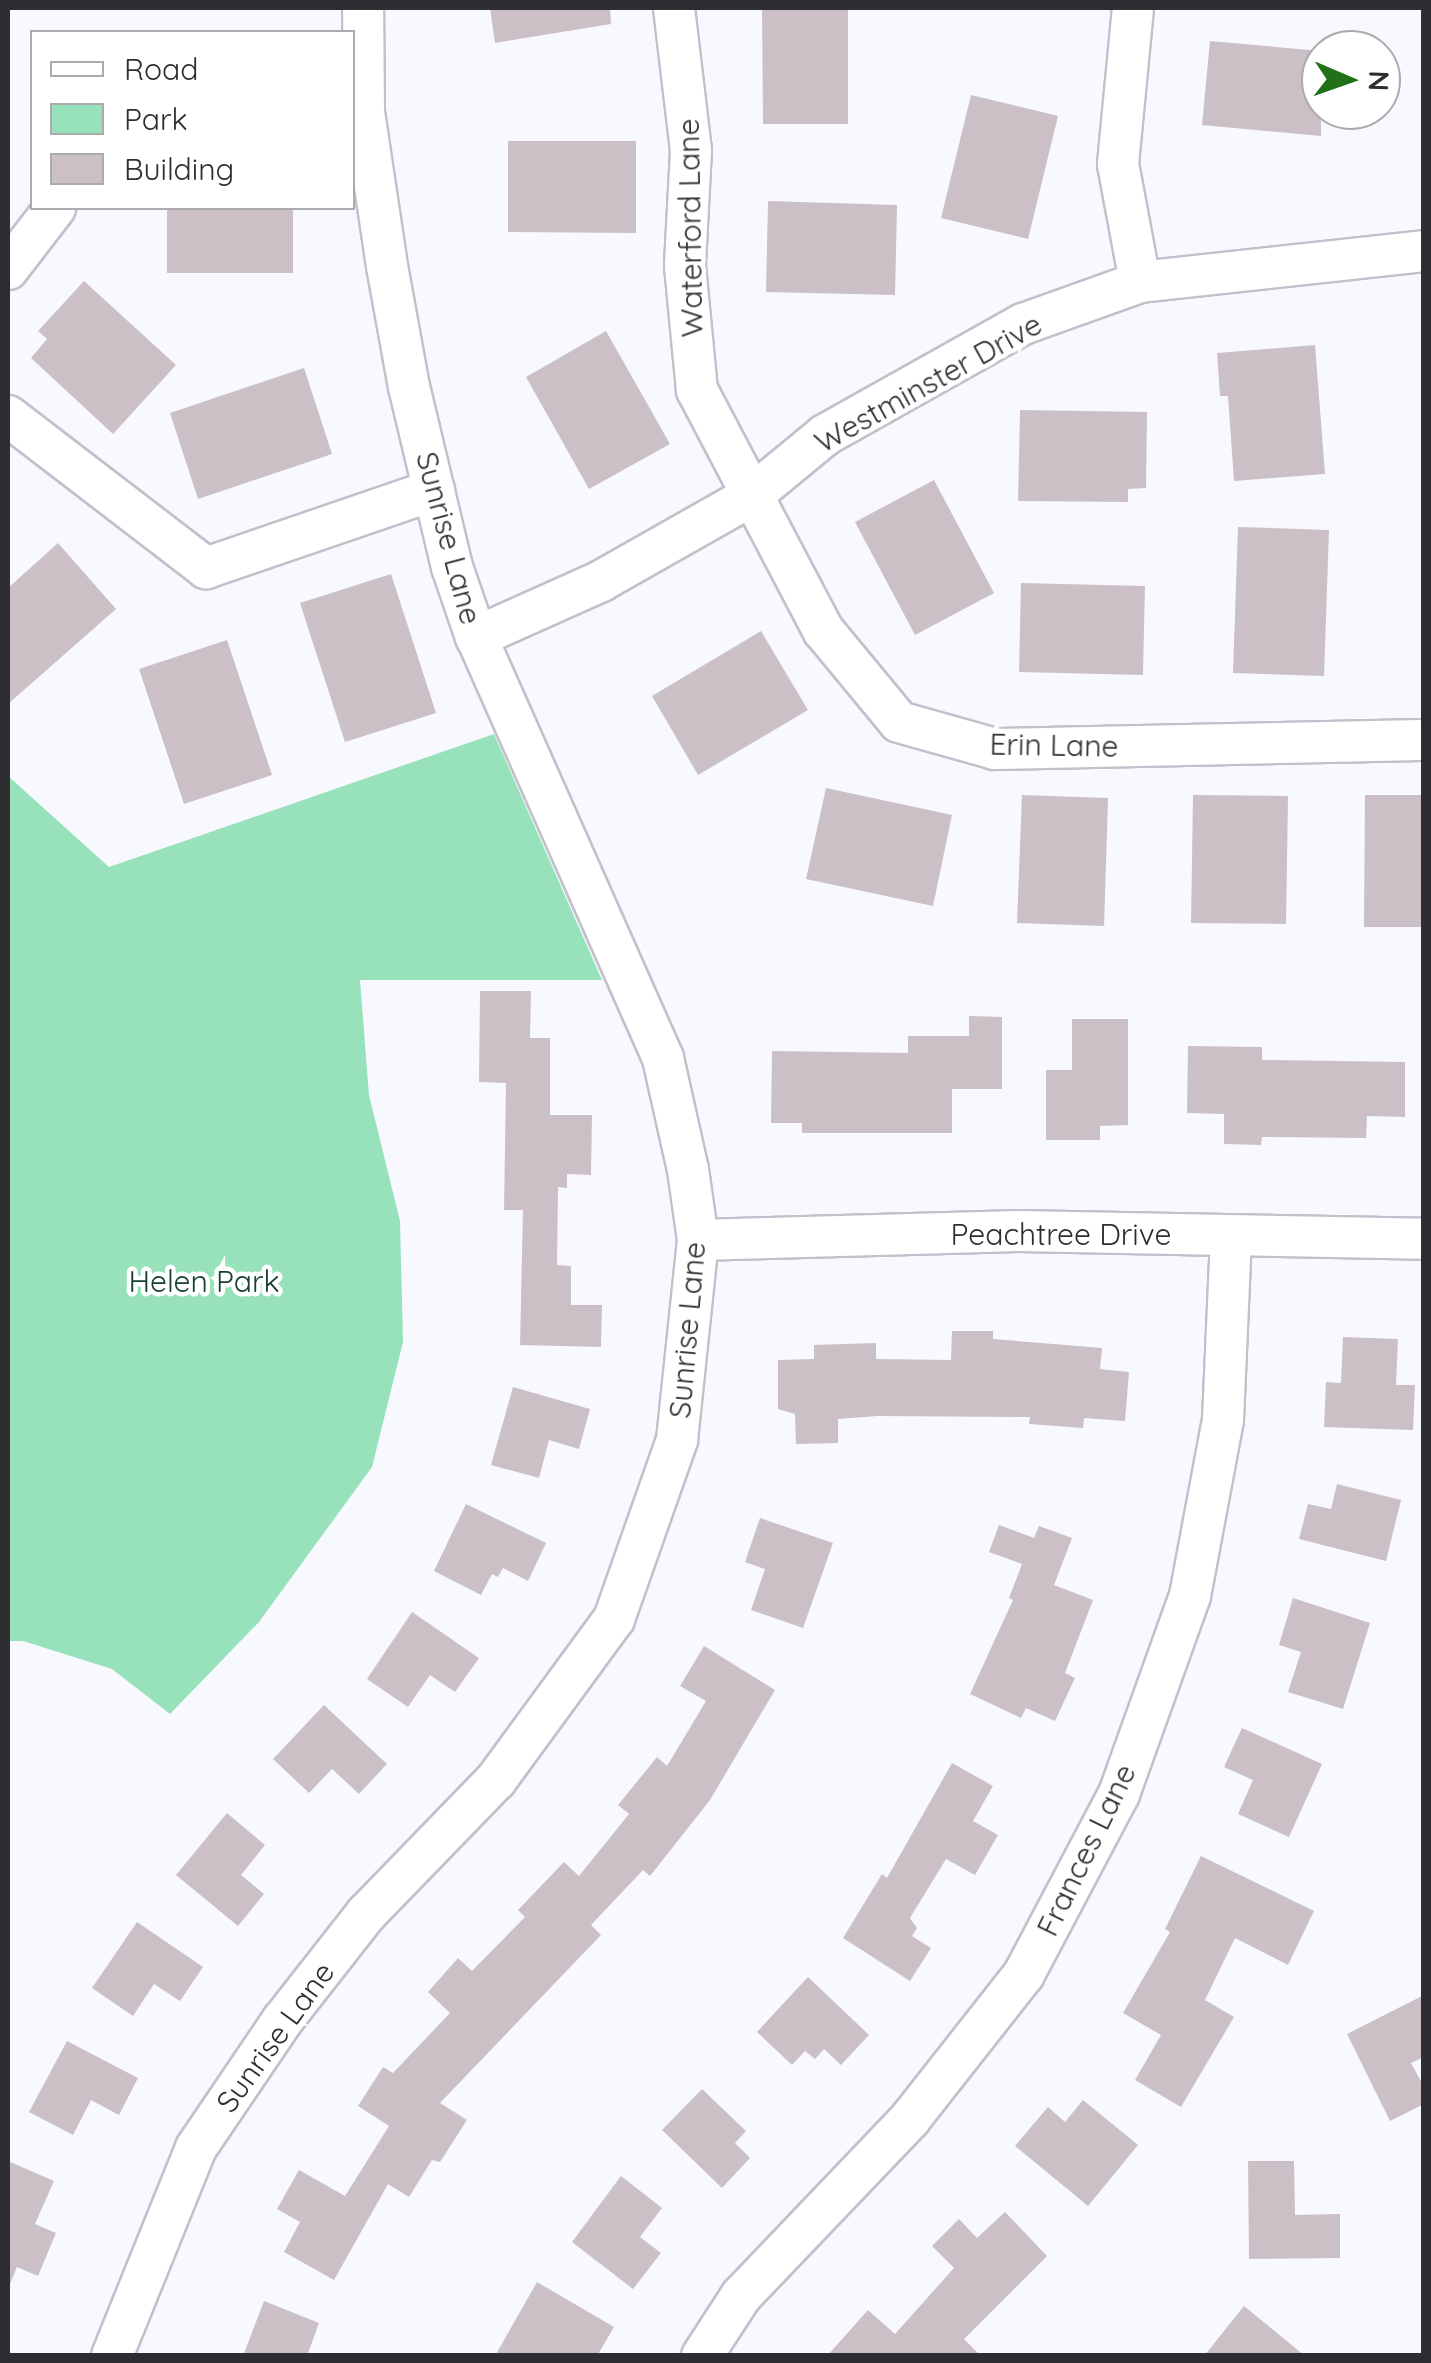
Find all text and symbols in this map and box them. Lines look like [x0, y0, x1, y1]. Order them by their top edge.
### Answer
legend [30, 30, 355, 210]
north arrow [1301, 30, 1401, 130]
text: Road [124, 50, 198, 88]
text: N [1362, 70, 1397, 92]
text: Park [124, 100, 188, 138]
street label: Waterford Lane [670, 118, 710, 338]
text: Building [124, 150, 234, 188]
street label: Westminster Drive [808, 306, 1048, 460]
street label: Sunrise Lane [409, 448, 489, 628]
street label: Erin Lane [989, 726, 1119, 764]
street label: Peachtree Drive [951, 1216, 1171, 1252]
street label: Sunrise Lane [661, 1240, 713, 1420]
park label: Helen Park [128, 1263, 280, 1299]
street label: Frances Lane [1029, 1758, 1143, 1942]
street label: Sunrise Lane [208, 1955, 342, 2119]

